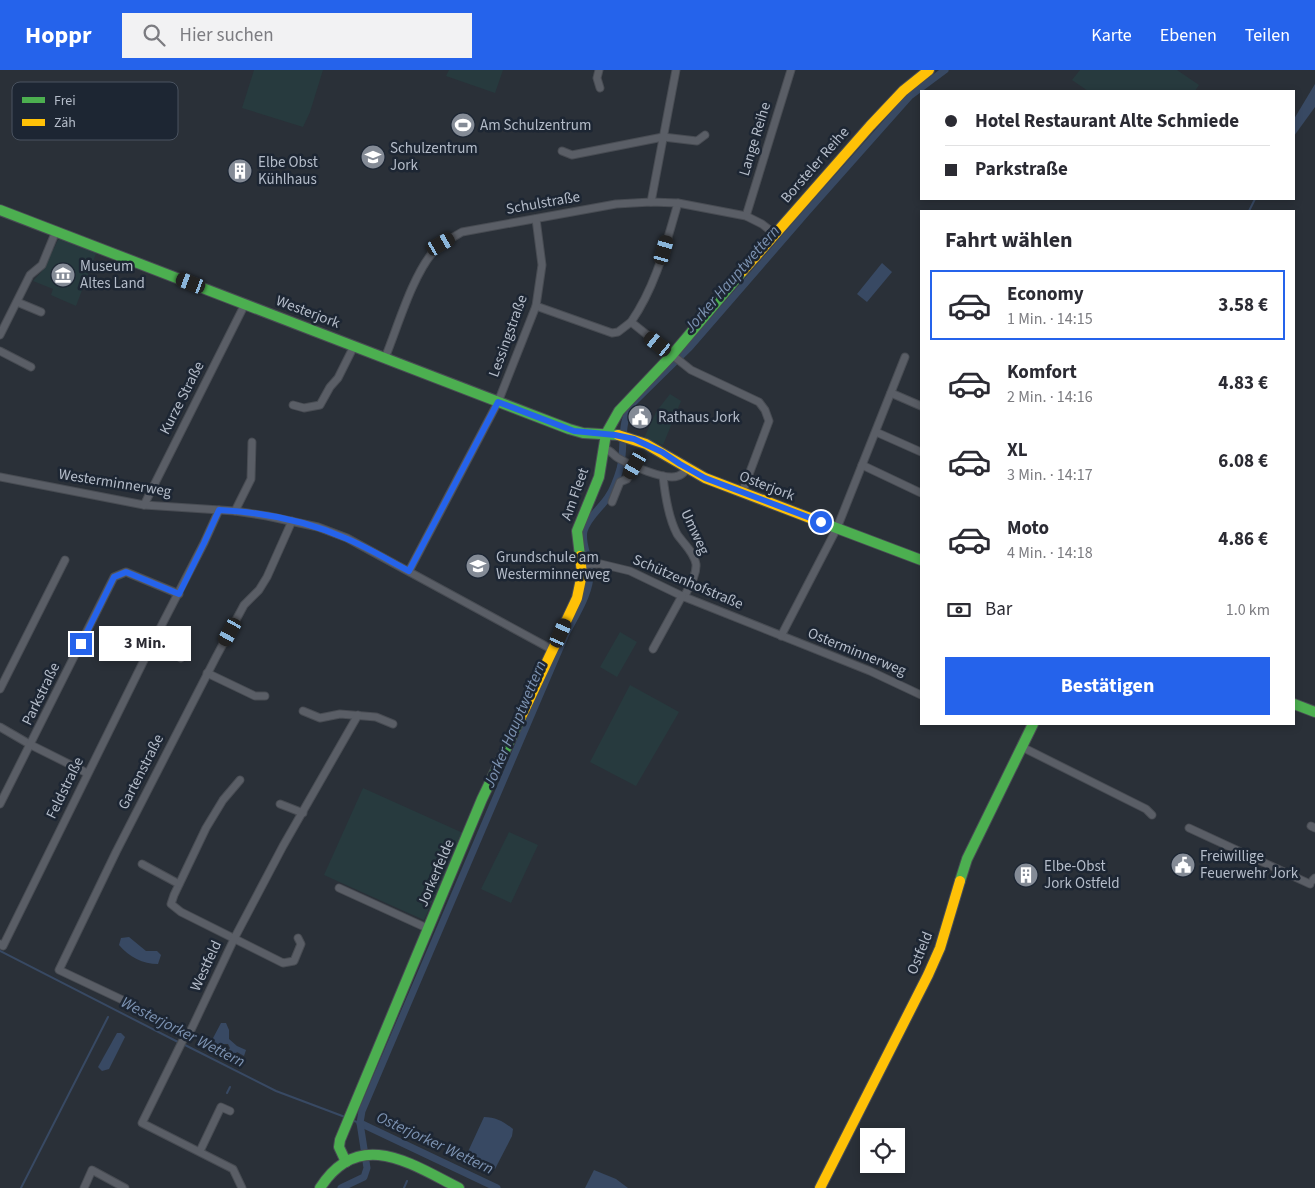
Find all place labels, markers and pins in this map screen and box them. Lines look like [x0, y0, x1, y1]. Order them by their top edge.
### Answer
sports icon: Am Schulzentrum [450, 112, 476, 138]
place label: Am Schulzentrum [480, 115, 591, 136]
place label: Schulzentrum Jork [390, 138, 478, 176]
school or university icon: Schulzentrum Jork [360, 144, 386, 170]
place label: Elbe Obst Kühlhaus [258, 152, 318, 190]
building icon: Elbe Obst Kühlhaus [227, 158, 253, 184]
place label: Museum Altes Land [80, 256, 145, 294]
museum icon: Museum Altes Land [50, 262, 76, 288]
public building icon: Rathaus Jork [627, 404, 653, 430]
place label: Rathaus Jork [658, 407, 741, 428]
place label: Grundschule am Westerminnerweg [496, 547, 610, 585]
school or university icon: Grundschule am Westerminnerweg [465, 553, 491, 579]
place label: Freiwillige Feuerwehr Jork [1200, 846, 1299, 884]
public building icon: Freiwillige Feuerwehr Jork [1170, 852, 1196, 878]
place label: Elbe-Obst Jork Ostfeld [1044, 856, 1120, 894]
building icon: Elbe-Obst Jork Ostfeld [1013, 862, 1039, 888]

